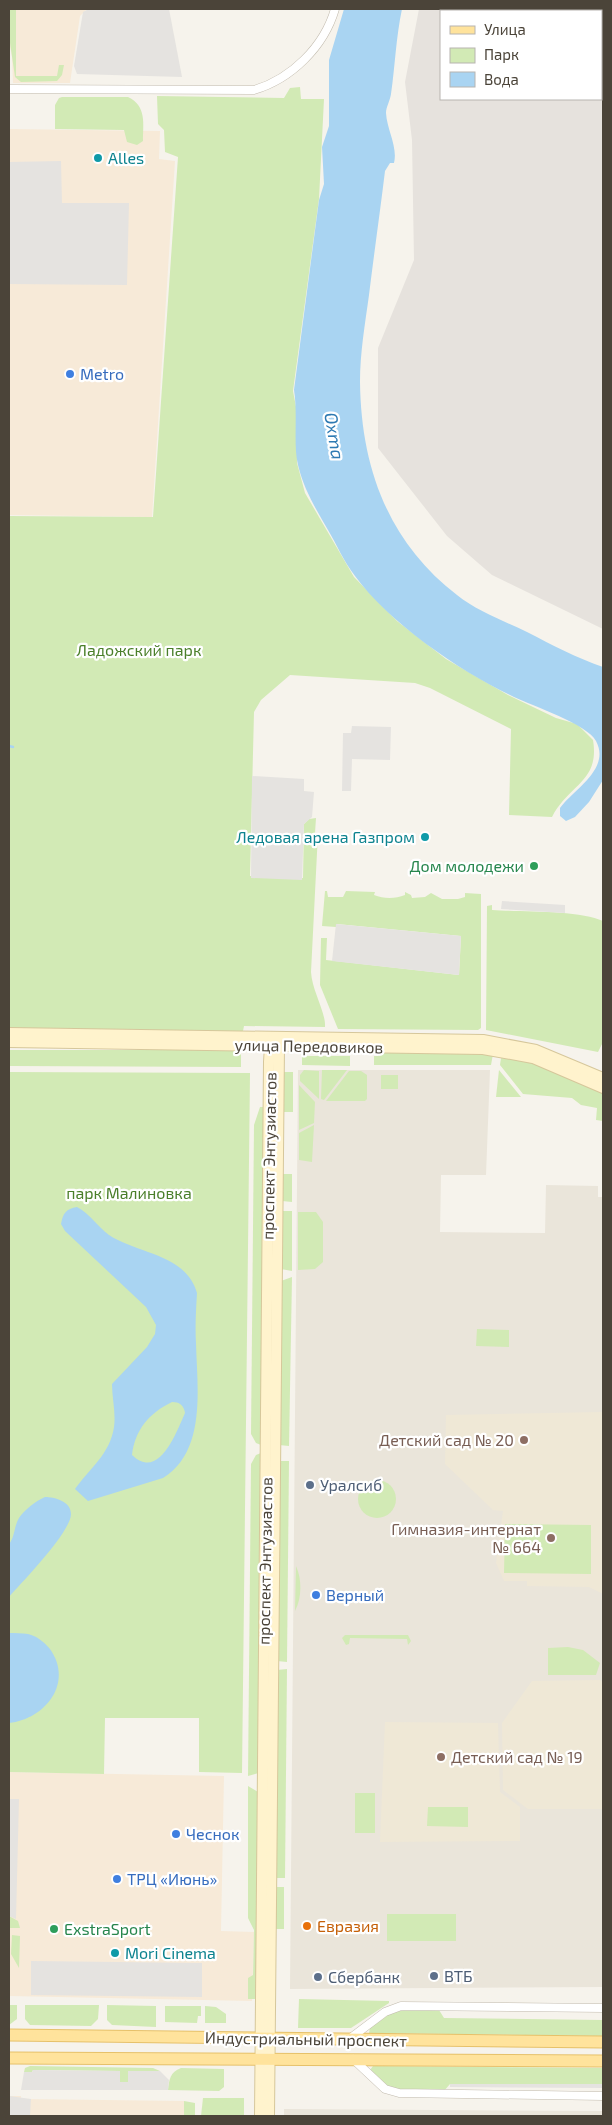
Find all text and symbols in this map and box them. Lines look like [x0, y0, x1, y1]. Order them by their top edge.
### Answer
legend [440, 10, 602, 100]
text: Улица [484, 20, 526, 38]
text: Парк [484, 45, 519, 63]
text: Вода [484, 70, 519, 88]
place label: Alles [108, 148, 144, 167]
marker: Alles [92, 152, 104, 164]
place label: Metro [80, 364, 124, 383]
marker: Metro [64, 368, 76, 380]
water label: Охта [320, 411, 350, 461]
park label: Ладожский парк [77, 640, 202, 659]
place label: Ледовая арена Газпром [236, 827, 415, 846]
marker: Ледовая арена Газпром [419, 831, 431, 843]
place label: Дом молодежи [410, 856, 524, 875]
marker: Дом молодежи [528, 860, 540, 872]
street label: улица Передовиков [234, 1035, 384, 1057]
street label: проспект Энтузиастов [258, 1072, 280, 1240]
park label: парк Малиновка [66, 1183, 192, 1202]
place label: Детский сад № 20 [379, 1430, 514, 1449]
marker: Детский сад № 20 [518, 1434, 530, 1446]
place label: Уралсиб [320, 1475, 382, 1494]
street label: проспект Энтузиастов [254, 1477, 276, 1645]
marker: Уралсиб [304, 1479, 316, 1491]
place label: Гимназия-интернат № 664 [391, 1519, 541, 1556]
marker: Гимназия-интернат № 664 [545, 1532, 557, 1544]
place label: Верный [326, 1585, 384, 1604]
marker: Верный [310, 1589, 322, 1601]
place label: Детский сад № 19 [451, 1747, 583, 1766]
marker: Детский сад № 19 [435, 1751, 447, 1763]
place label: Чеснок [186, 1824, 240, 1843]
marker: Чеснок [170, 1828, 182, 1840]
place label: ТРЦ «Июнь» [127, 1869, 217, 1888]
marker: ТРЦ «Июнь» [111, 1873, 123, 1885]
place label: Евразия [317, 1916, 379, 1935]
place label: ExstraSport [64, 1919, 151, 1938]
marker: Евразия [301, 1920, 313, 1932]
marker: ExstraSport [48, 1923, 60, 1935]
place label: Mori Cinema [125, 1943, 216, 1962]
marker: Mori Cinema [109, 1947, 121, 1959]
place label: ВТБ [444, 1966, 473, 1985]
place label: Сбербанк [328, 1967, 401, 1986]
marker: ВТБ [428, 1970, 440, 1982]
marker: Сбербанк [312, 1971, 324, 1983]
street label: Индустриальный проспект [205, 2027, 407, 2051]

